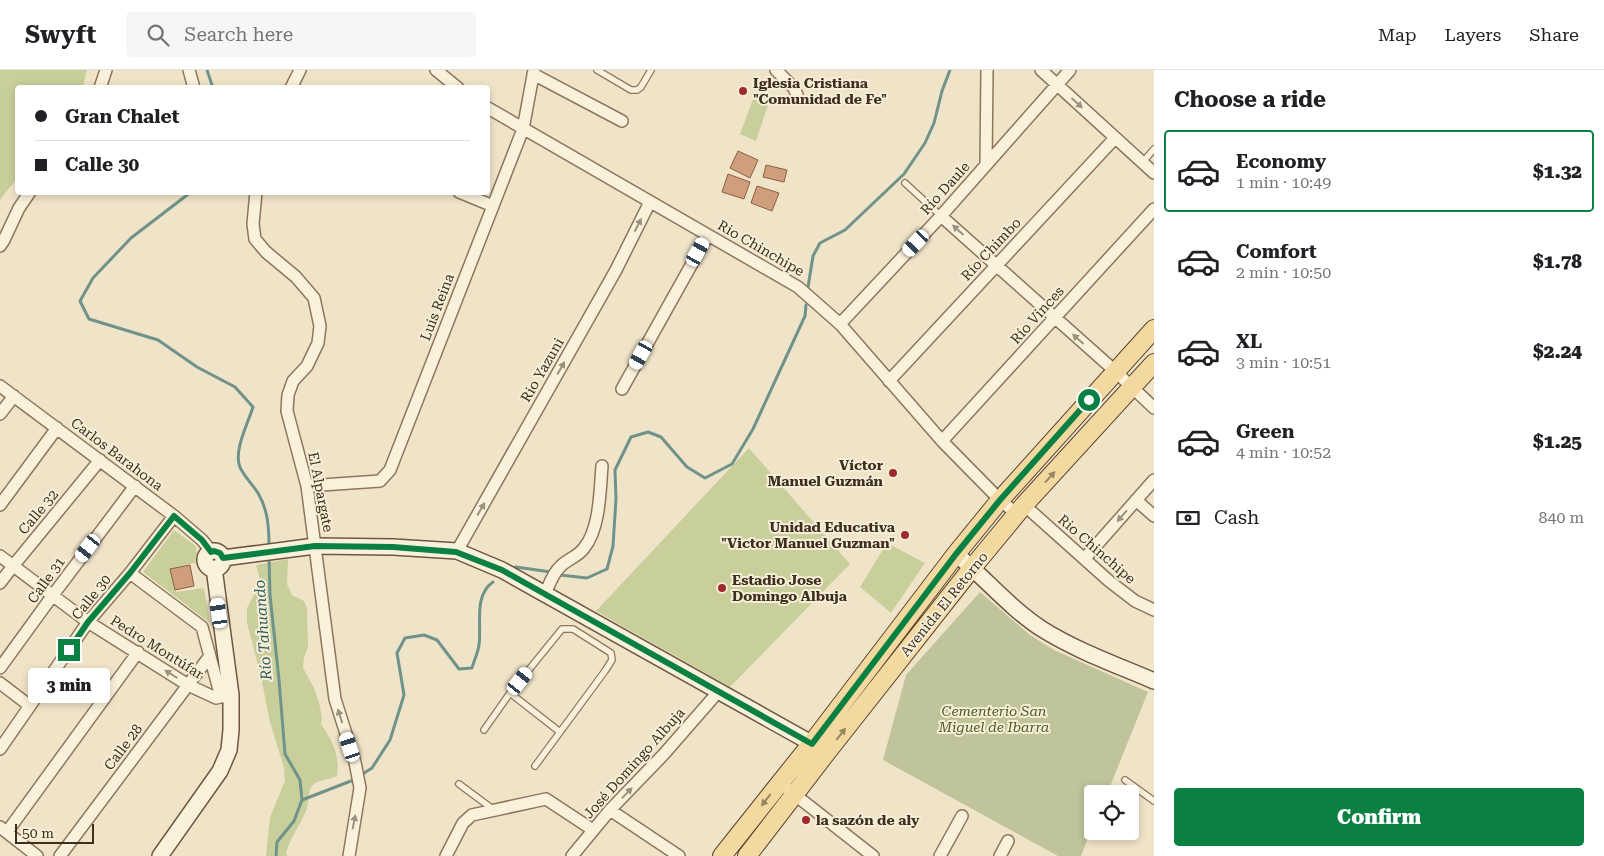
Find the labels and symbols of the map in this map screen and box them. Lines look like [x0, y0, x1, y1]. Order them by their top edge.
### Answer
place label: Iglesia Cristiana "Comunidad de Fe" [753, 75, 887, 107]
marker: Iglesia Cristiana "Comunidad de Fe" [737, 85, 749, 97]
one-way arrow [1071, 97, 1083, 109]
street label: Río Daule [917, 158, 973, 218]
street label: Río Chimbo [958, 214, 1024, 284]
street label: Rio Chinchipe [715, 217, 807, 279]
one-way arrow [634, 218, 642, 232]
one-way arrow [951, 225, 964, 236]
car [900, 227, 931, 259]
car [684, 235, 711, 269]
street label: Luis Reina [417, 271, 457, 343]
street label: Río Vinces [1007, 283, 1067, 347]
one-way arrow [1073, 333, 1085, 345]
street label: Rio Yazuni [517, 335, 567, 405]
car [627, 338, 654, 372]
one-way arrow [556, 361, 565, 374]
route start [1078, 389, 1100, 411]
street label: Carlos Barahona [68, 414, 166, 494]
street label: El Alpargate [305, 451, 337, 534]
place label: Víctor Manuel Guzmán [768, 457, 884, 489]
marker: Víctor Manuel Guzmán [887, 467, 899, 479]
one-way arrow [1044, 472, 1056, 484]
street label: Calle 32 [15, 486, 61, 538]
one-way arrow [476, 502, 485, 516]
one-way arrow [1116, 510, 1127, 523]
street label: Rio Chinchipe [1055, 511, 1139, 587]
place label: Unidad Educativa "Victor Manuel Guzman" [721, 519, 896, 551]
marker: Unidad Educativa "Victor Manuel Guzman" [899, 529, 911, 541]
car [72, 532, 103, 564]
street label: Avenida El Retorno [897, 549, 991, 659]
street label: Calle 31 [24, 554, 68, 606]
street label: Calle 30 [68, 571, 114, 623]
place label: Estadio Jose Domingo Albuja [732, 572, 848, 604]
water label: Río Tahuando [250, 579, 276, 682]
marker: Estadio Jose Domingo Albuja [716, 582, 728, 594]
car [209, 597, 228, 629]
street label: Pedro Montúfar [108, 612, 207, 682]
route end [58, 639, 80, 661]
car [504, 665, 535, 697]
callout: 3 min [28, 668, 110, 702]
one-way arrow [164, 669, 178, 678]
park label: Cementerio San Miguel de Ibarra [938, 703, 1049, 735]
street label: José Domingo Albuja [580, 704, 688, 822]
one-way arrow [336, 708, 344, 723]
street label: Calle 28 [101, 721, 145, 773]
one-way arrow [836, 727, 846, 741]
car [338, 730, 361, 764]
one-way arrow [621, 787, 633, 799]
one-way arrow [761, 793, 771, 807]
place label: la sazón de aly [816, 812, 920, 828]
one-way arrow [350, 814, 358, 830]
marker: la sazón de aly [800, 814, 812, 826]
scale bar [15, 821, 94, 844]

